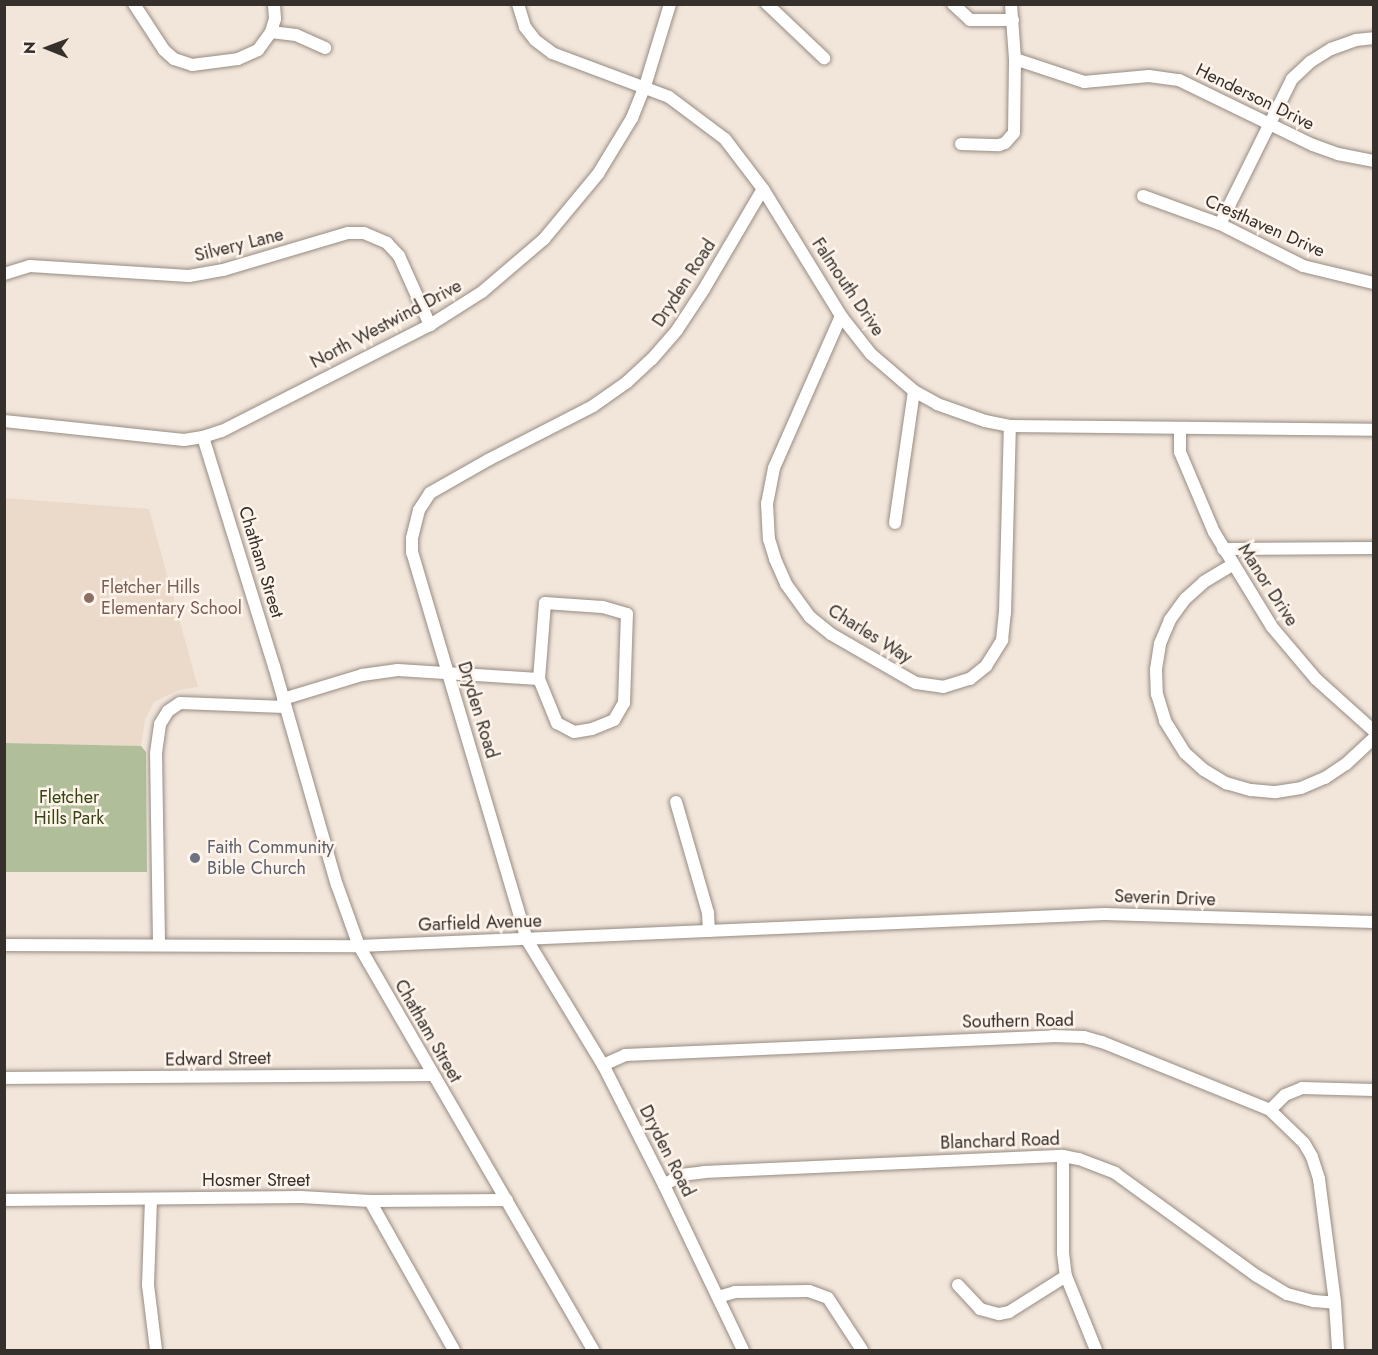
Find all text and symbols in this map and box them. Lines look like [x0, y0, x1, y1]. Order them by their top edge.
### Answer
north arrow [18, 18, 78, 78]
text: N [18, 41, 41, 54]
street label: Henderson Drive [1192, 59, 1318, 135]
street label: Cresthaven Drive [1202, 190, 1328, 262]
street label: Silvery Lane [192, 223, 286, 267]
street label: Falmouth Drive [807, 234, 889, 340]
street label: Dryden Road [648, 235, 720, 331]
street label: North Westwind Drive [307, 275, 465, 373]
street label: Chatham Street [234, 504, 288, 620]
street label: Manor Drive [1233, 540, 1303, 630]
place label: Fletcher Hills Elementary School [101, 577, 242, 620]
marker: Fletcher Hills Elementary School [82, 591, 96, 605]
street label: Charles Way [824, 600, 916, 668]
street label: Dryden Road [453, 659, 503, 761]
park label: Fletcher Hills Park [34, 787, 104, 830]
place label: Faith Community Bible Church [207, 837, 334, 880]
marker: Faith Community Bible Church [188, 851, 202, 865]
street label: Severin Drive [1114, 885, 1216, 911]
street label: Garfield Avenue [418, 910, 542, 936]
street label: Chatham Street [390, 976, 466, 1086]
street label: Southern Road [962, 1009, 1074, 1033]
street label: Edward Street [165, 1047, 271, 1071]
street label: Dryden Road [635, 1102, 699, 1200]
street label: Blanchard Road [940, 1128, 1060, 1154]
street label: Hosmer Street [202, 1169, 310, 1191]

